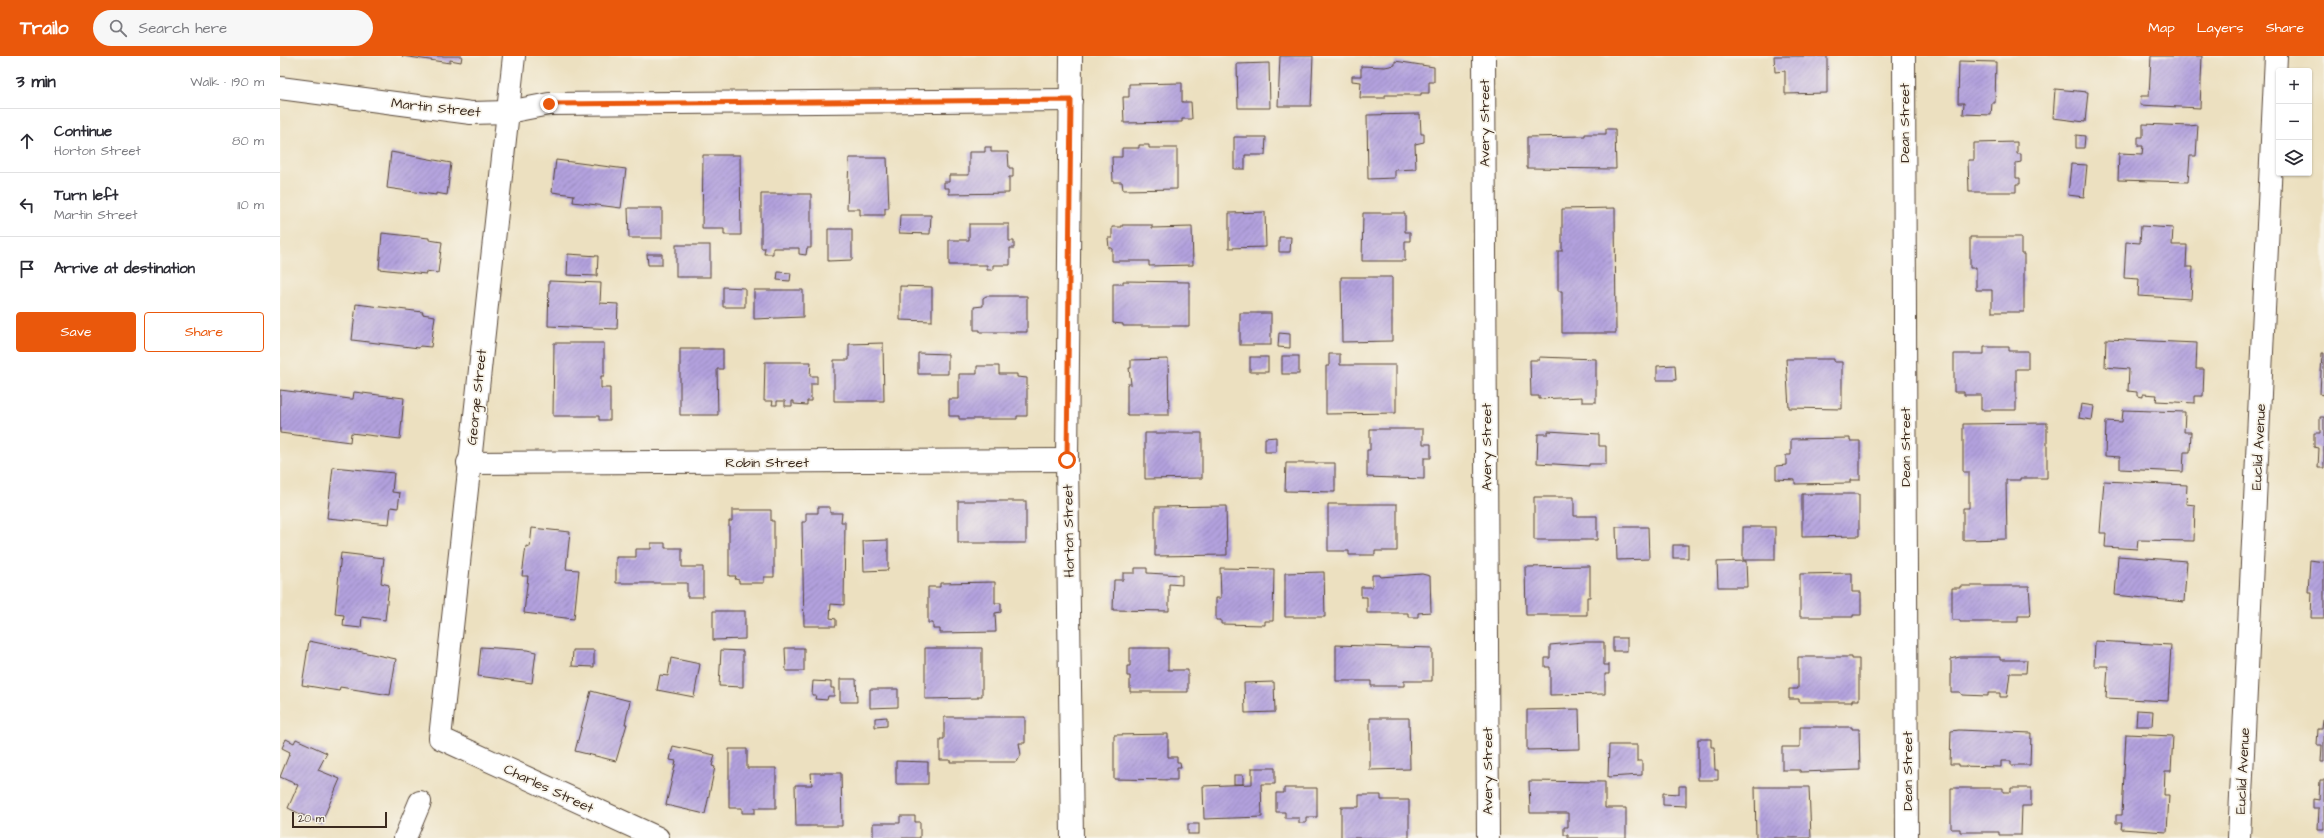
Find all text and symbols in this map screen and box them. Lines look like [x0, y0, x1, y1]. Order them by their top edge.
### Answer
search box [93, 10, 373, 46]
text: Trailo [20, 15, 69, 42]
icon: search [107, 17, 129, 39]
text: Search here [139, 18, 227, 39]
text: Map [2148, 18, 2175, 38]
text: Layers [2197, 18, 2244, 38]
text: Share [2266, 18, 2304, 38]
map controls [2276, 68, 2312, 176]
button: + [2276, 68, 2312, 104]
text: 3 min [16, 70, 56, 94]
text: Walk · 190 m [190, 73, 264, 91]
street label: Avery Street [1475, 79, 1495, 167]
street label: Dean Street [1895, 83, 1915, 163]
street label: Martin Street [390, 93, 482, 123]
route end [540, 95, 558, 113]
button: − [2276, 104, 2312, 140]
text: Continue [54, 121, 112, 142]
icon: ahead [16, 130, 38, 152]
text: 80 m [232, 132, 264, 150]
button: layers [2276, 140, 2312, 176]
text: Horton Street [54, 142, 141, 160]
text: Turn left [54, 185, 118, 206]
icon: left [16, 194, 38, 216]
text: 110 m [237, 196, 264, 214]
text: Martin Street [54, 206, 138, 224]
icon: arrive [16, 258, 38, 280]
text: Arrive at destination [54, 258, 195, 279]
button: Save [16, 312, 136, 352]
button: Share [144, 312, 264, 352]
street label: George Street [462, 348, 492, 446]
street label: Avery Street [1477, 403, 1497, 491]
street label: Euclid Avenue [2247, 403, 2271, 491]
street label: Dean Street [1896, 407, 1916, 487]
route start [1058, 451, 1076, 469]
street label: Robin Street [725, 453, 809, 473]
street label: Horton Street [1058, 484, 1080, 578]
street label: Avery Street [1478, 727, 1498, 815]
street label: Euclid Avenue [2231, 727, 2255, 815]
street label: Dean Street [1898, 731, 1918, 811]
street label: Charles Street [500, 759, 597, 819]
scale bar [292, 810, 387, 829]
text: 20 m [298, 811, 324, 826]

